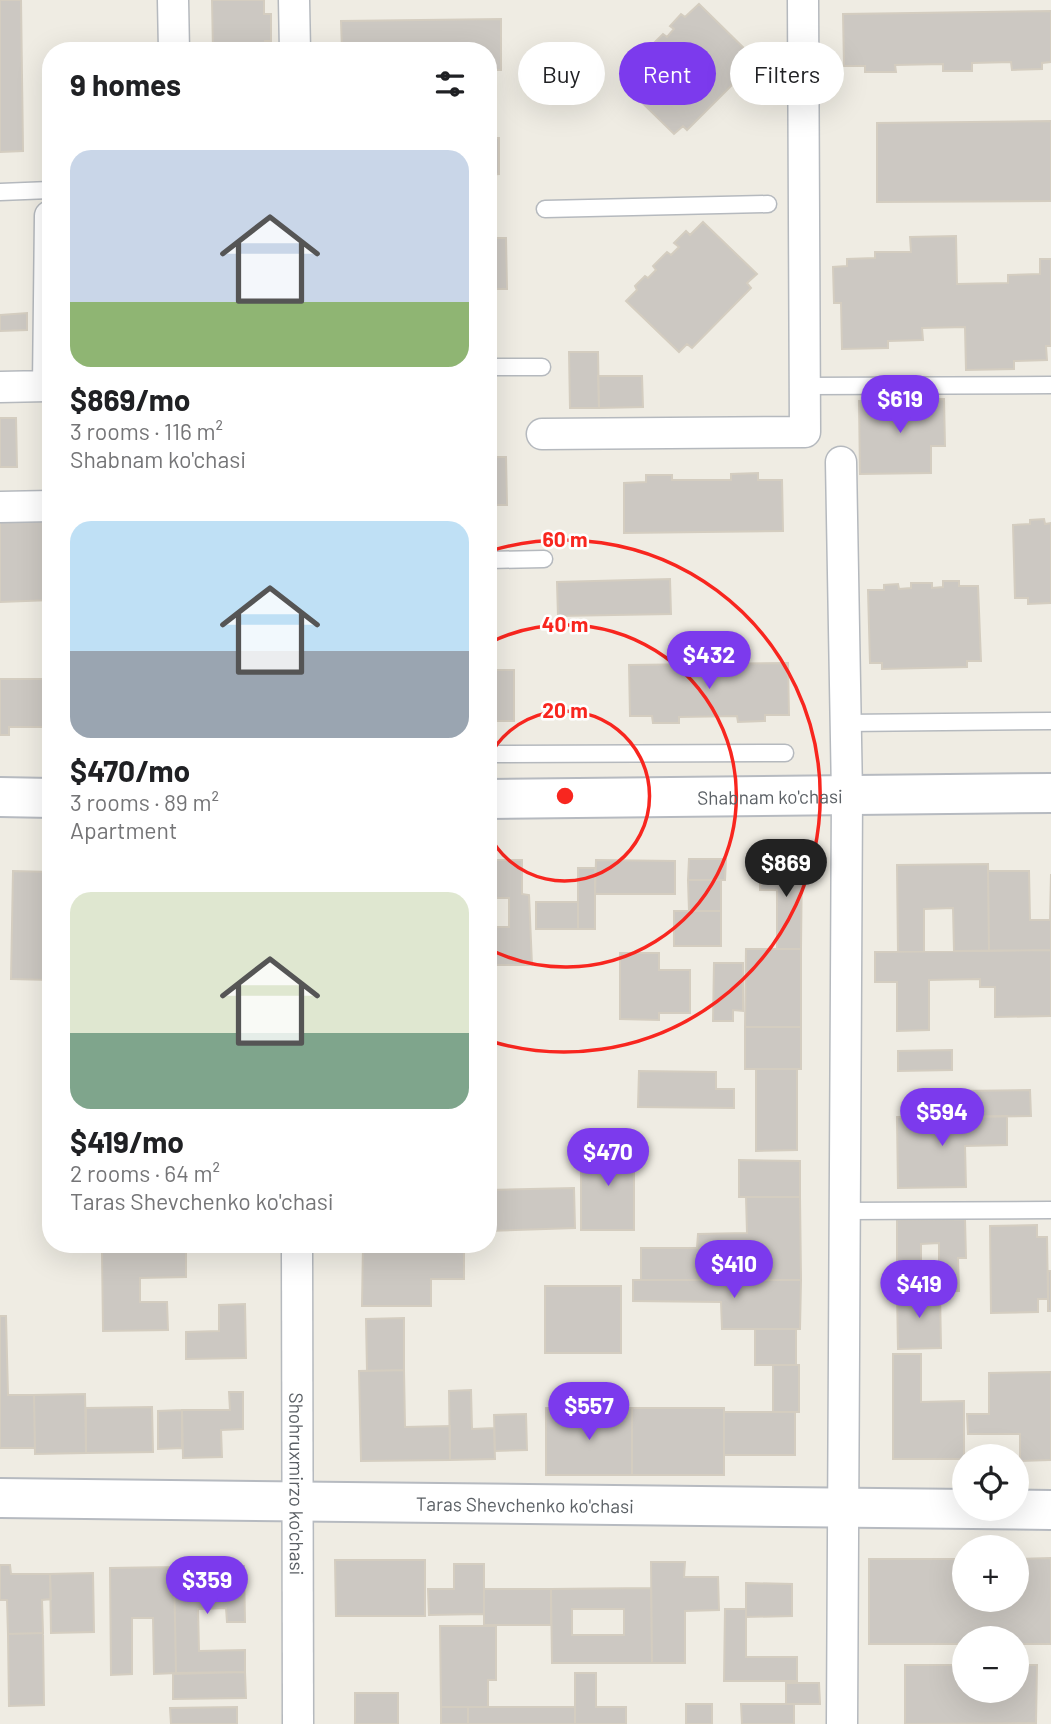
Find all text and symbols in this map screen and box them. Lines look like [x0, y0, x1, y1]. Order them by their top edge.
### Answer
chip: Buy [518, 42, 605, 105]
chip: Rent [619, 42, 716, 105]
chip: Filters [730, 42, 844, 105]
icon: filters [431, 65, 469, 103]
text: 9 homes [70, 66, 181, 102]
icon: home [207, 196, 333, 322]
pin: $619 [859, 376, 941, 435]
text: $869/mo [70, 381, 190, 417]
text: $619 [877, 384, 923, 412]
text: 3 rooms · 116 m² [70, 417, 223, 445]
text: Shabnam ko'chasi [70, 445, 246, 473]
text: 60 m [543, 526, 587, 551]
icon: home [207, 567, 333, 693]
text: 40 m [542, 611, 588, 636]
pin: $432 [668, 632, 750, 691]
text: $432 [683, 640, 735, 668]
text: 20 m [542, 697, 588, 722]
text: $470/mo [70, 752, 190, 788]
centre of rings [553, 784, 577, 808]
street label: Shabnam ko'chasi [697, 784, 843, 808]
text: 3 rooms · 89 m² [70, 788, 219, 816]
text: Apartment [70, 816, 177, 844]
pin: $869 [745, 839, 827, 899]
text: $869 [761, 848, 811, 876]
icon: home [207, 938, 333, 1064]
pin: $594 [901, 1088, 983, 1148]
text: $594 [916, 1097, 968, 1125]
text: $419/mo [70, 1123, 184, 1159]
pin: $470 [567, 1128, 649, 1188]
text: $470 [583, 1137, 633, 1165]
text: 2 rooms · 64 m² [70, 1159, 220, 1187]
text: Taras Shevchenko ko'chasi [70, 1187, 334, 1215]
pin: $410 [693, 1240, 775, 1300]
text: $410 [711, 1249, 757, 1277]
pin: $419 [878, 1260, 960, 1320]
text: $419 [896, 1269, 942, 1297]
pin: $557 [548, 1382, 630, 1442]
text: $557 [564, 1391, 614, 1419]
street label: Shohruxmirzo ko'chasi [286, 1392, 309, 1575]
map controls [952, 1444, 1029, 1703]
button: locate [952, 1444, 1029, 1521]
street label: Taras Shevchenko ko'chasi [416, 1491, 634, 1517]
button: + [952, 1535, 1029, 1612]
pin: $359 [166, 1556, 248, 1616]
text: $359 [182, 1565, 232, 1593]
button: − [952, 1626, 1029, 1703]

